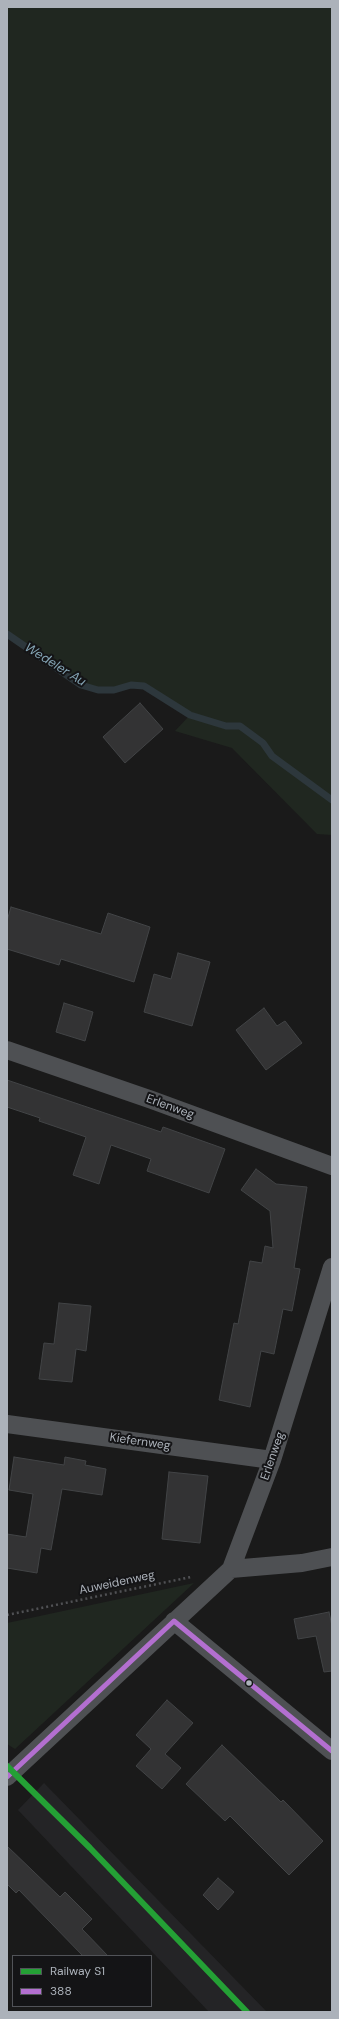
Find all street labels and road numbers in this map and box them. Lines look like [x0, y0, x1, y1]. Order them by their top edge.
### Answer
street label: Erlenweg [144, 1092, 196, 1122]
street label: Erlenweg [258, 1430, 288, 1482]
street label: Kiefernweg [109, 1431, 171, 1453]
street label: Auweidenweg [78, 1568, 156, 1598]

